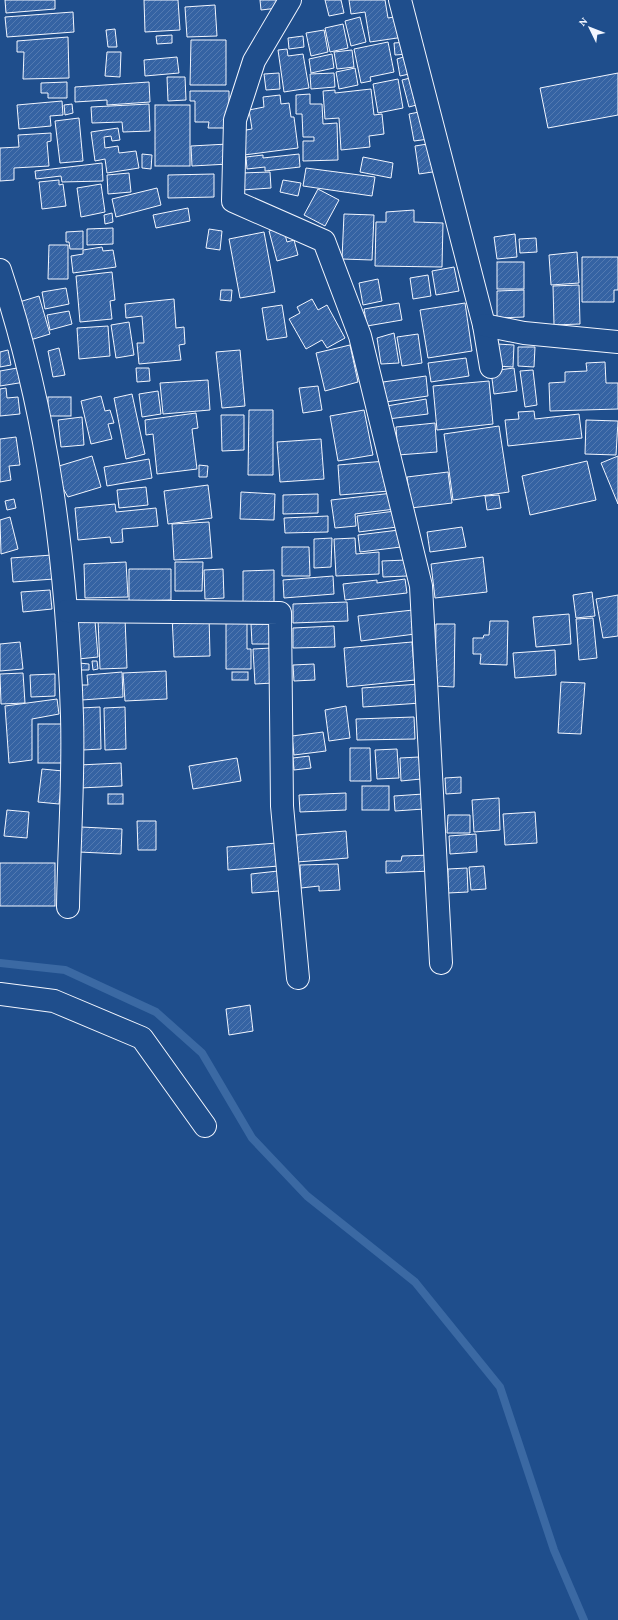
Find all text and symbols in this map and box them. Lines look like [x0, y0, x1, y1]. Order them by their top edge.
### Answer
north arrow [570, 8, 610, 48]
text: N [576, 14, 590, 28]

